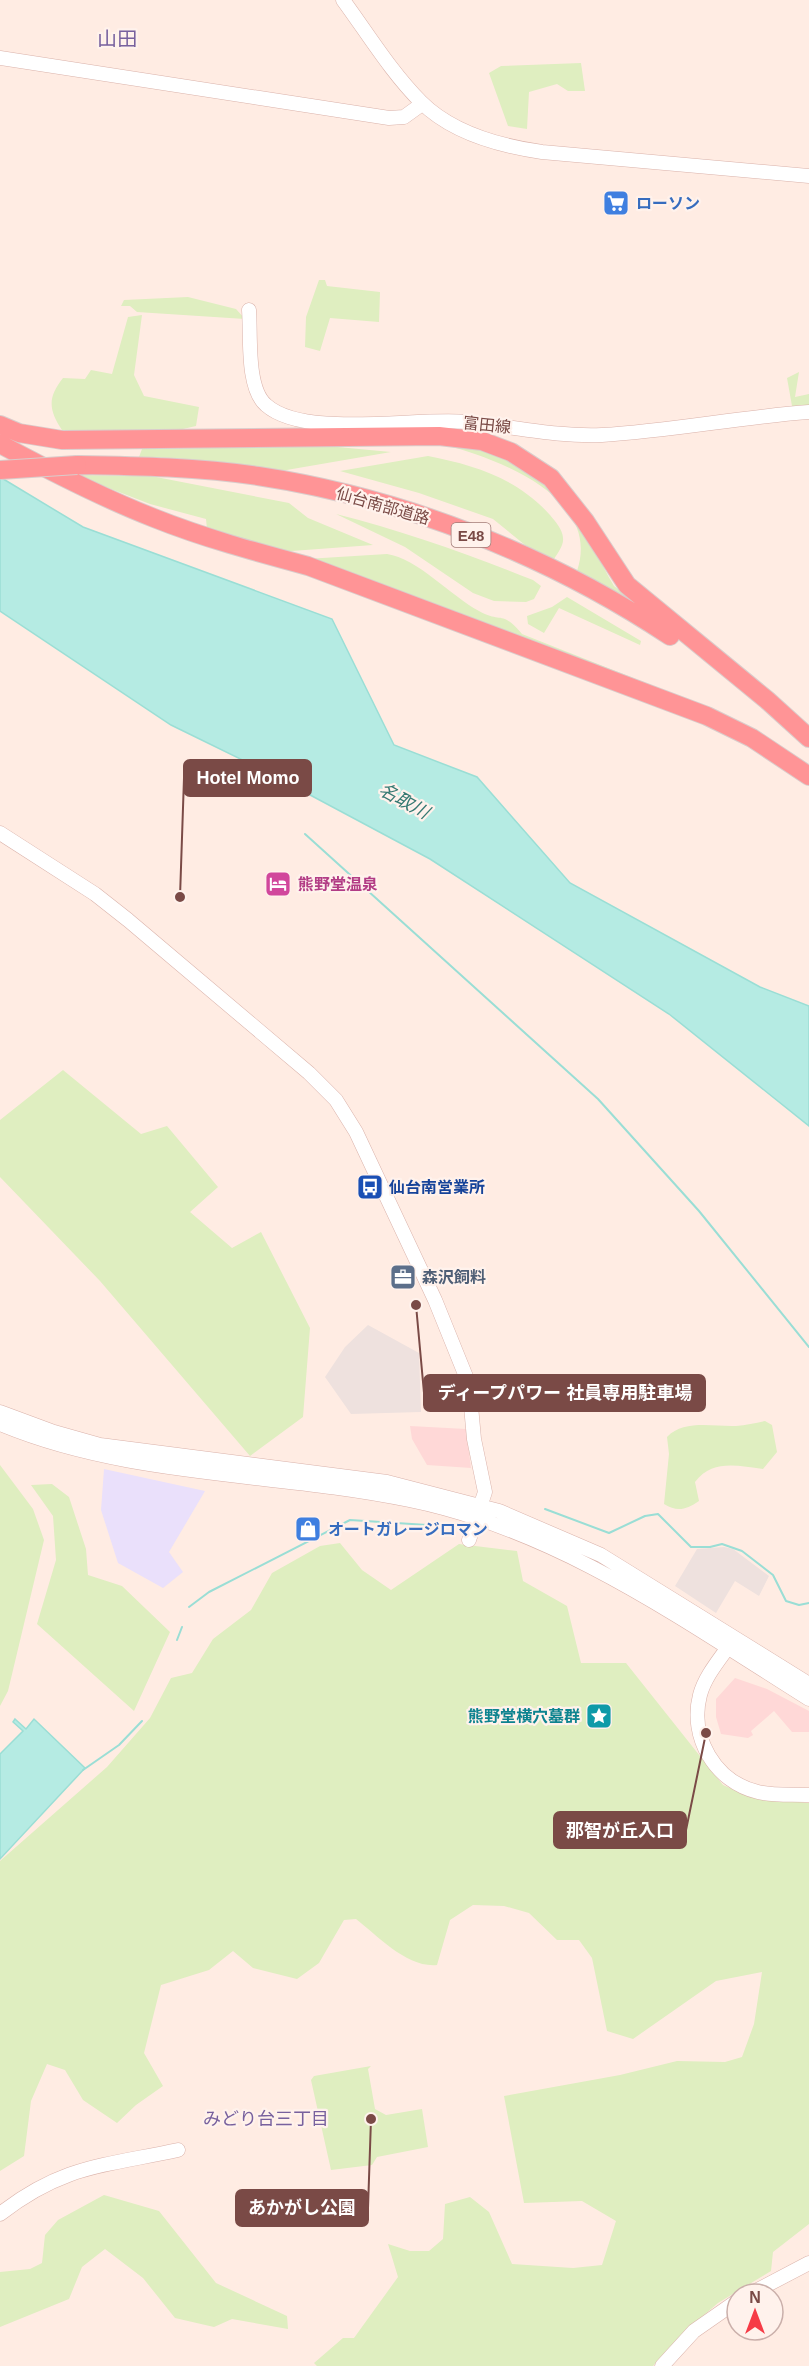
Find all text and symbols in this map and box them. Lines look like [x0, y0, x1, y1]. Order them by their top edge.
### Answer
district label: 山田 [97, 28, 137, 50]
supermarket icon: ローソン [601, 188, 631, 218]
place label: ローソン [636, 195, 700, 212]
street label: 富田線 [462, 414, 512, 436]
street label: 仙台南部道路 [335, 485, 431, 527]
road number: E48 [452, 523, 490, 547]
callout: Hotel Momo [184, 760, 311, 796]
text: Hotel Momo [197, 768, 300, 788]
water label: 名取川 [376, 779, 434, 824]
hotel icon: 熊野堂温泉 [263, 869, 293, 899]
place label: 熊野堂温泉 [298, 875, 378, 893]
bus stop icon: 仙台南営業所 [355, 1172, 385, 1202]
place label: 仙台南営業所 [388, 1179, 485, 1196]
office icon: 森沢飼料 [388, 1262, 418, 1292]
place label: 森沢飼料 [422, 1268, 486, 1286]
callout: ディープパワー 社員専用駐車場 [424, 1375, 705, 1411]
text: ディープパワー 社員専用駐車場 [438, 1383, 692, 1403]
shop icon: オートガレージロマン [293, 1514, 323, 1544]
place label: オートガレージロマン [328, 1521, 488, 1538]
place icon: 熊野堂横穴墓群 [584, 1701, 614, 1731]
place label: 熊野堂横穴墓群 [468, 1707, 580, 1725]
callout: 那智が丘入口 [554, 1812, 686, 1848]
text: 那智が丘入口 [566, 1821, 674, 1841]
district label: みどり台三丁目 [203, 2109, 329, 2129]
callout: あかがし公園 [236, 2190, 368, 2226]
text: あかがし公園 [248, 2198, 356, 2218]
north arrow [725, 2282, 785, 2342]
text: N [749, 2289, 761, 2306]

